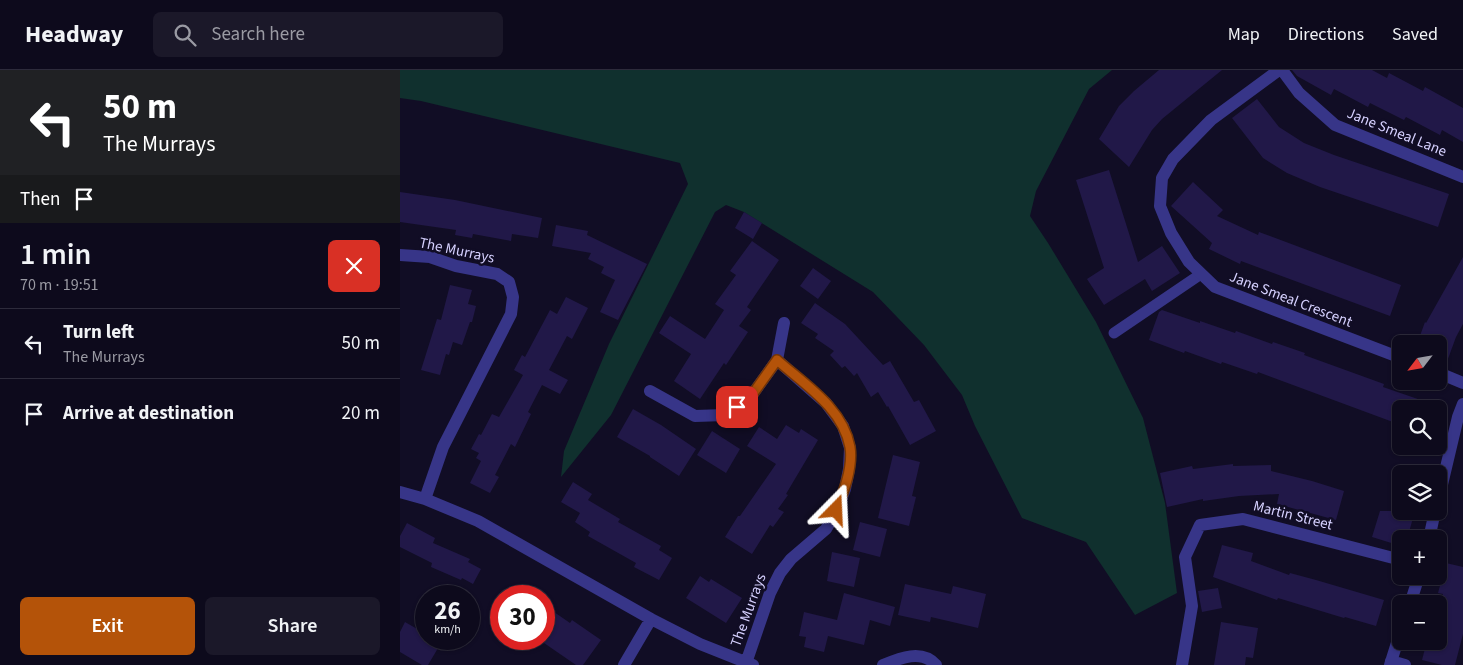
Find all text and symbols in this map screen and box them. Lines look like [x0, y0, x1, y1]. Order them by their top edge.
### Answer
search box [153, 12, 503, 57]
text: Headway [25, 17, 123, 52]
icon: search [171, 21, 199, 49]
text: Search here [211, 21, 305, 48]
text: Map [1228, 22, 1260, 47]
text: Directions [1288, 22, 1364, 47]
text: Saved [1392, 22, 1438, 47]
text: 50 m [103, 82, 177, 132]
icon: left [20, 90, 85, 155]
street label: Jane Smeal Lane [1344, 103, 1450, 162]
text: The Murrays [103, 128, 215, 160]
icon: arrive [70, 185, 98, 213]
text: Then [20, 186, 60, 213]
street label: The Murrays [417, 232, 497, 269]
text: 1 min [20, 233, 91, 276]
button: close [328, 240, 380, 292]
street label: Jane Smeal Crescent [1226, 266, 1355, 333]
text: 70 m · 19:51 [20, 274, 99, 296]
text: Turn left [63, 319, 134, 346]
icon: left [20, 330, 48, 358]
text: 50 m [342, 330, 380, 357]
north arrow [1392, 335, 1448, 390]
map controls [1392, 335, 1447, 650]
text: The Murrays [63, 346, 145, 368]
pin [716, 386, 758, 428]
icon: arrive [723, 393, 751, 421]
icon: arrive [20, 400, 48, 428]
text: Arrive at destination [63, 400, 234, 427]
text: 20 m [342, 400, 380, 427]
button: search [1392, 400, 1447, 455]
button: layers [1392, 465, 1447, 520]
position arrow [809, 483, 861, 535]
street label: Martin Street [1251, 495, 1335, 535]
button: + [1392, 530, 1447, 585]
street label: The Murrays [725, 571, 771, 650]
speed limit sign: 30 [490, 585, 555, 650]
text: 26 [434, 593, 461, 629]
button: − [1392, 595, 1447, 650]
button: Exit [20, 597, 195, 655]
button: Share [205, 597, 380, 655]
text: km/h [434, 621, 461, 638]

